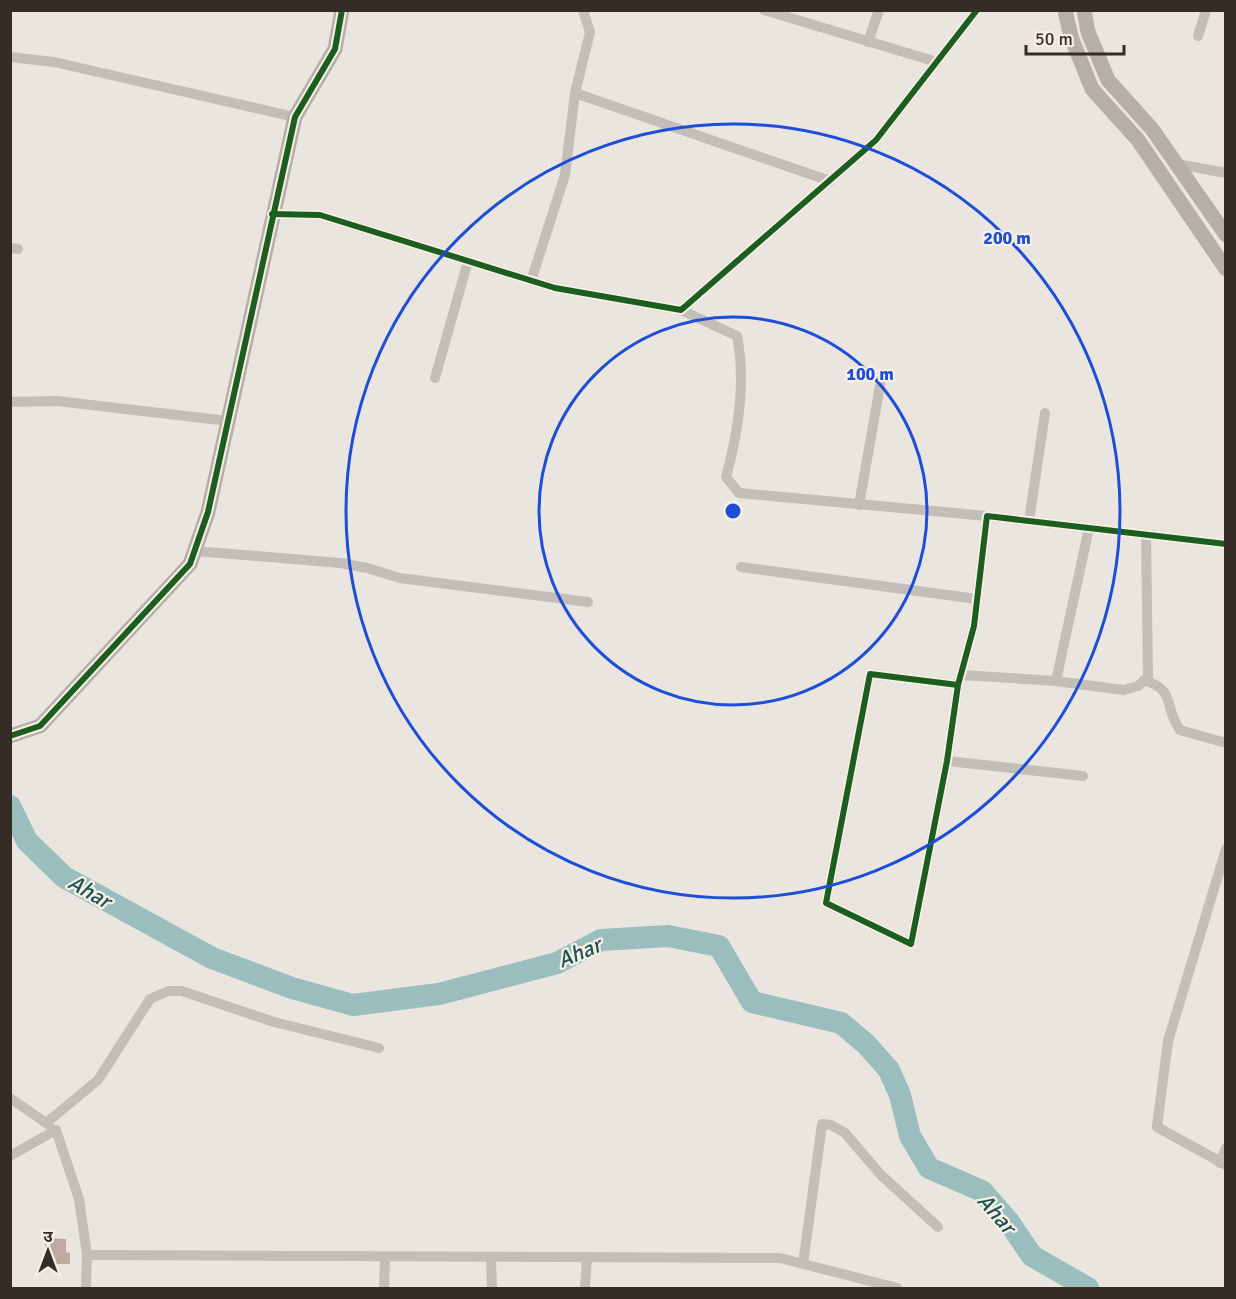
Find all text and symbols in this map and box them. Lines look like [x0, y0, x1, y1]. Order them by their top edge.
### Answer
scale bar [1026, 18, 1124, 56]
text: 50 m [1035, 28, 1073, 50]
text: 200 m [983, 227, 1031, 249]
text: 100 m [846, 363, 894, 385]
centre of rings [723, 501, 743, 521]
water label: Ahar [64, 869, 118, 916]
water label: Ahar [553, 930, 608, 974]
water label: Ahar [972, 1188, 1023, 1241]
north arrow [18, 1221, 78, 1281]
text: उ [43, 1227, 53, 1247]

